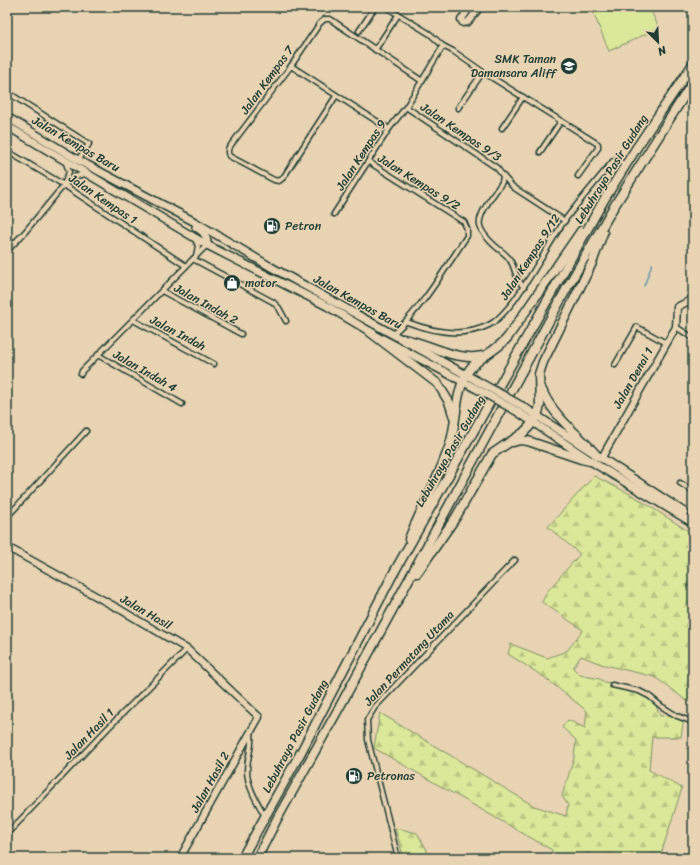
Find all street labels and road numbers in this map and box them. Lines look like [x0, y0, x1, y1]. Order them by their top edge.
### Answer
street label: Jalan Kempas 7 [234, 40, 300, 120]
street label: Jalan Kempas 9/3 [415, 96, 506, 168]
street label: Jalan Kempas Baru [27, 109, 125, 179]
street label: Lebuhraya Pasir Gudang [568, 110, 654, 228]
street label: Jalan Kempas 9 [329, 115, 392, 196]
street label: Jalan Kempas 9/2 [372, 147, 465, 216]
street label: Jalan Kempas 1 [63, 167, 142, 230]
street label: Jalan Kempas 9/12 [493, 209, 566, 306]
street label: Jalan Kempas Baru [309, 268, 407, 336]
street label: Jalan Indah 2 [169, 277, 242, 331]
street label: Jalan Indah [145, 309, 210, 357]
street label: Jalan Indah 4 [108, 343, 182, 399]
street label: Jalan Denai 1 [606, 343, 659, 414]
street label: Lebuhraya Pasir Gudang [409, 391, 491, 511]
street label: Jalan Hasil [115, 588, 177, 636]
street label: Jalan Permatang Utama [358, 605, 460, 712]
street label: Lebuhraya Pasir Gudang [256, 675, 334, 797]
street label: Jalan Hasil 1 [58, 703, 120, 766]
street label: Jalan Hasil 2 [184, 747, 236, 817]

